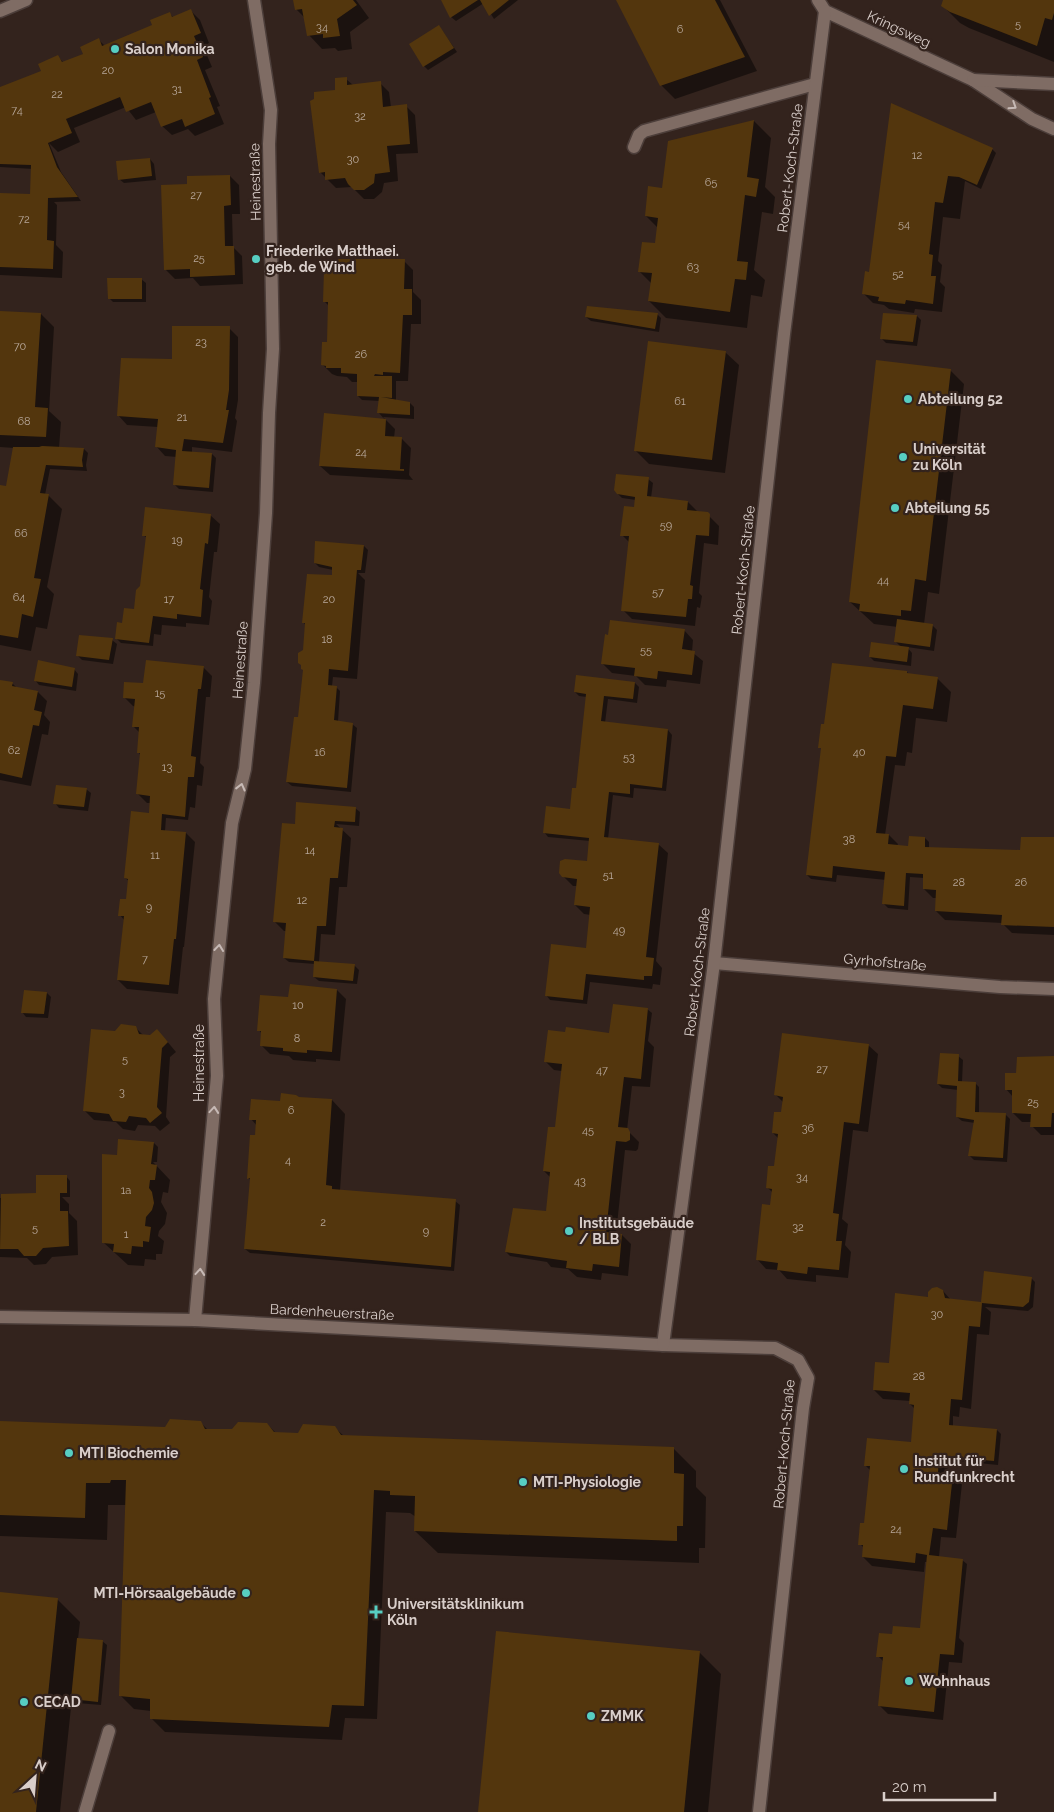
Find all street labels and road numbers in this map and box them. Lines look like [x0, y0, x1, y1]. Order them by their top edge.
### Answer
street label: Kringsweg [865, 7, 933, 51]
street label: Robert-Koch-Straße [774, 103, 806, 233]
street label: Heinestraße [246, 143, 264, 221]
street label: Robert-Koch-Straße [728, 505, 758, 635]
street label: Heinestraße [229, 621, 251, 699]
street label: Robert-Koch-Straße [681, 907, 713, 1037]
street label: Gyrhofstraße [843, 950, 927, 974]
street label: Heinestraße [191, 1024, 207, 1102]
street label: Bardenheuerstraße [269, 1301, 395, 1323]
street label: Robert-Koch-Straße [770, 1379, 798, 1509]

